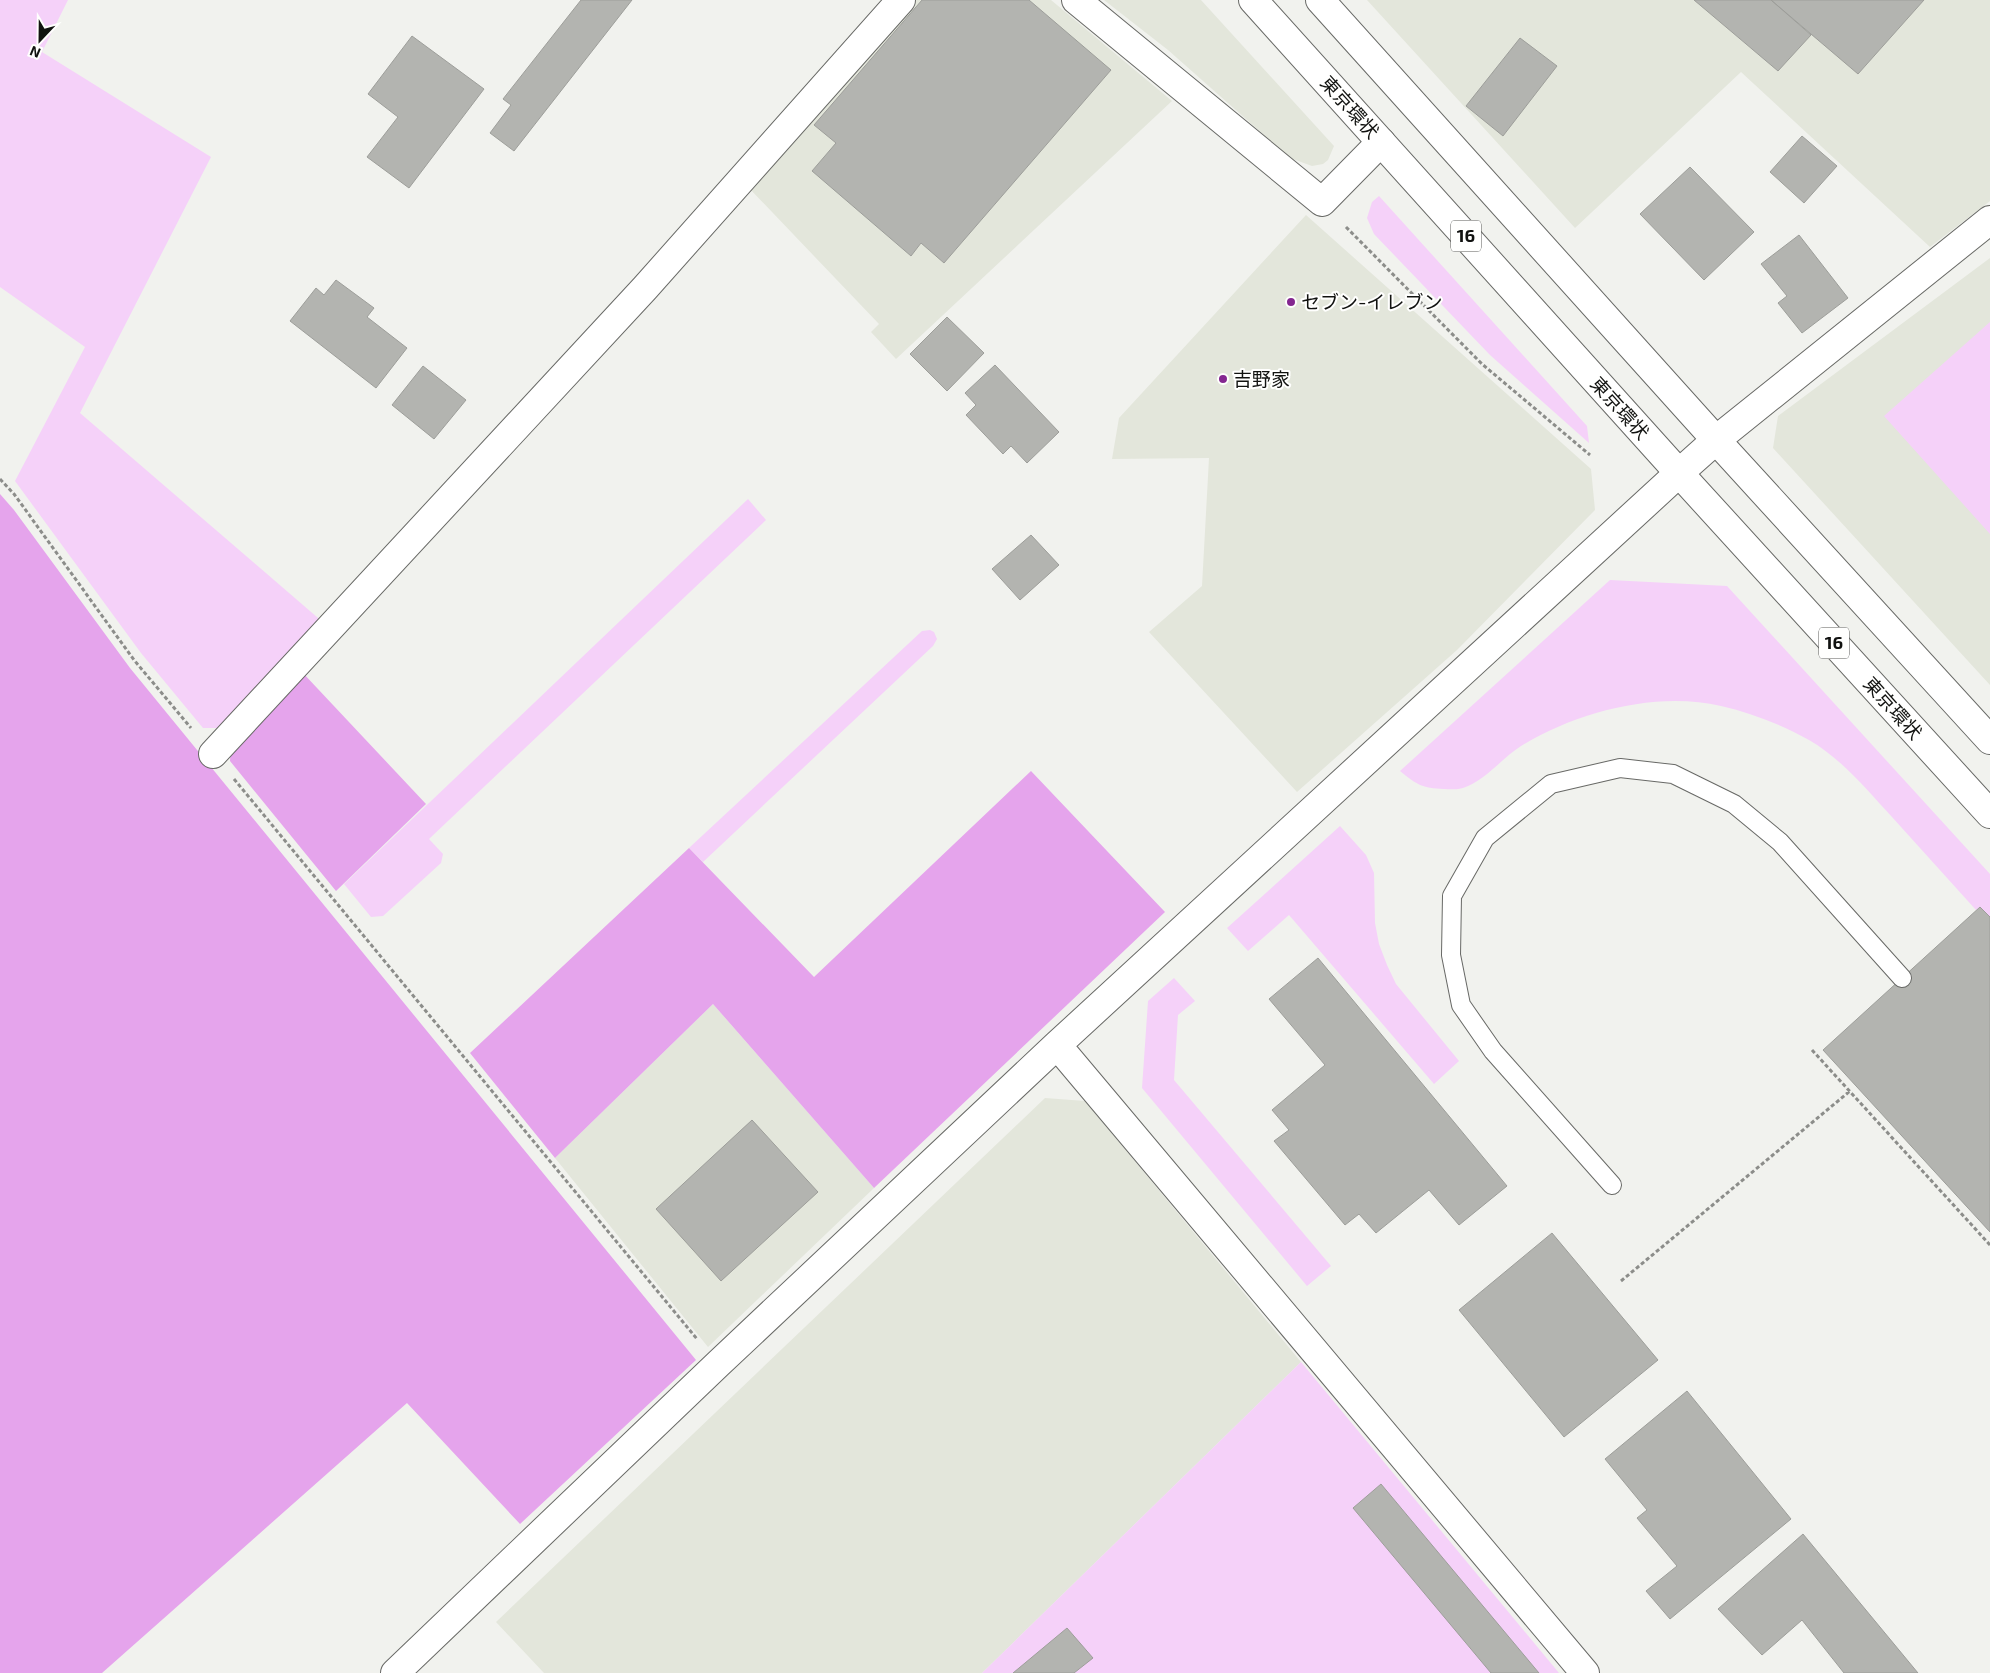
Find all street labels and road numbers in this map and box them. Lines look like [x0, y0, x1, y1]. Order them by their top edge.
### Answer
street label: 東京環状 [1316, 71, 1384, 143]
road number: 16 [1451, 220, 1481, 252]
street label: 東京環状 [1586, 372, 1654, 444]
road number: 16 [1819, 628, 1849, 658]
street label: 東京環状 [1859, 672, 1927, 744]

